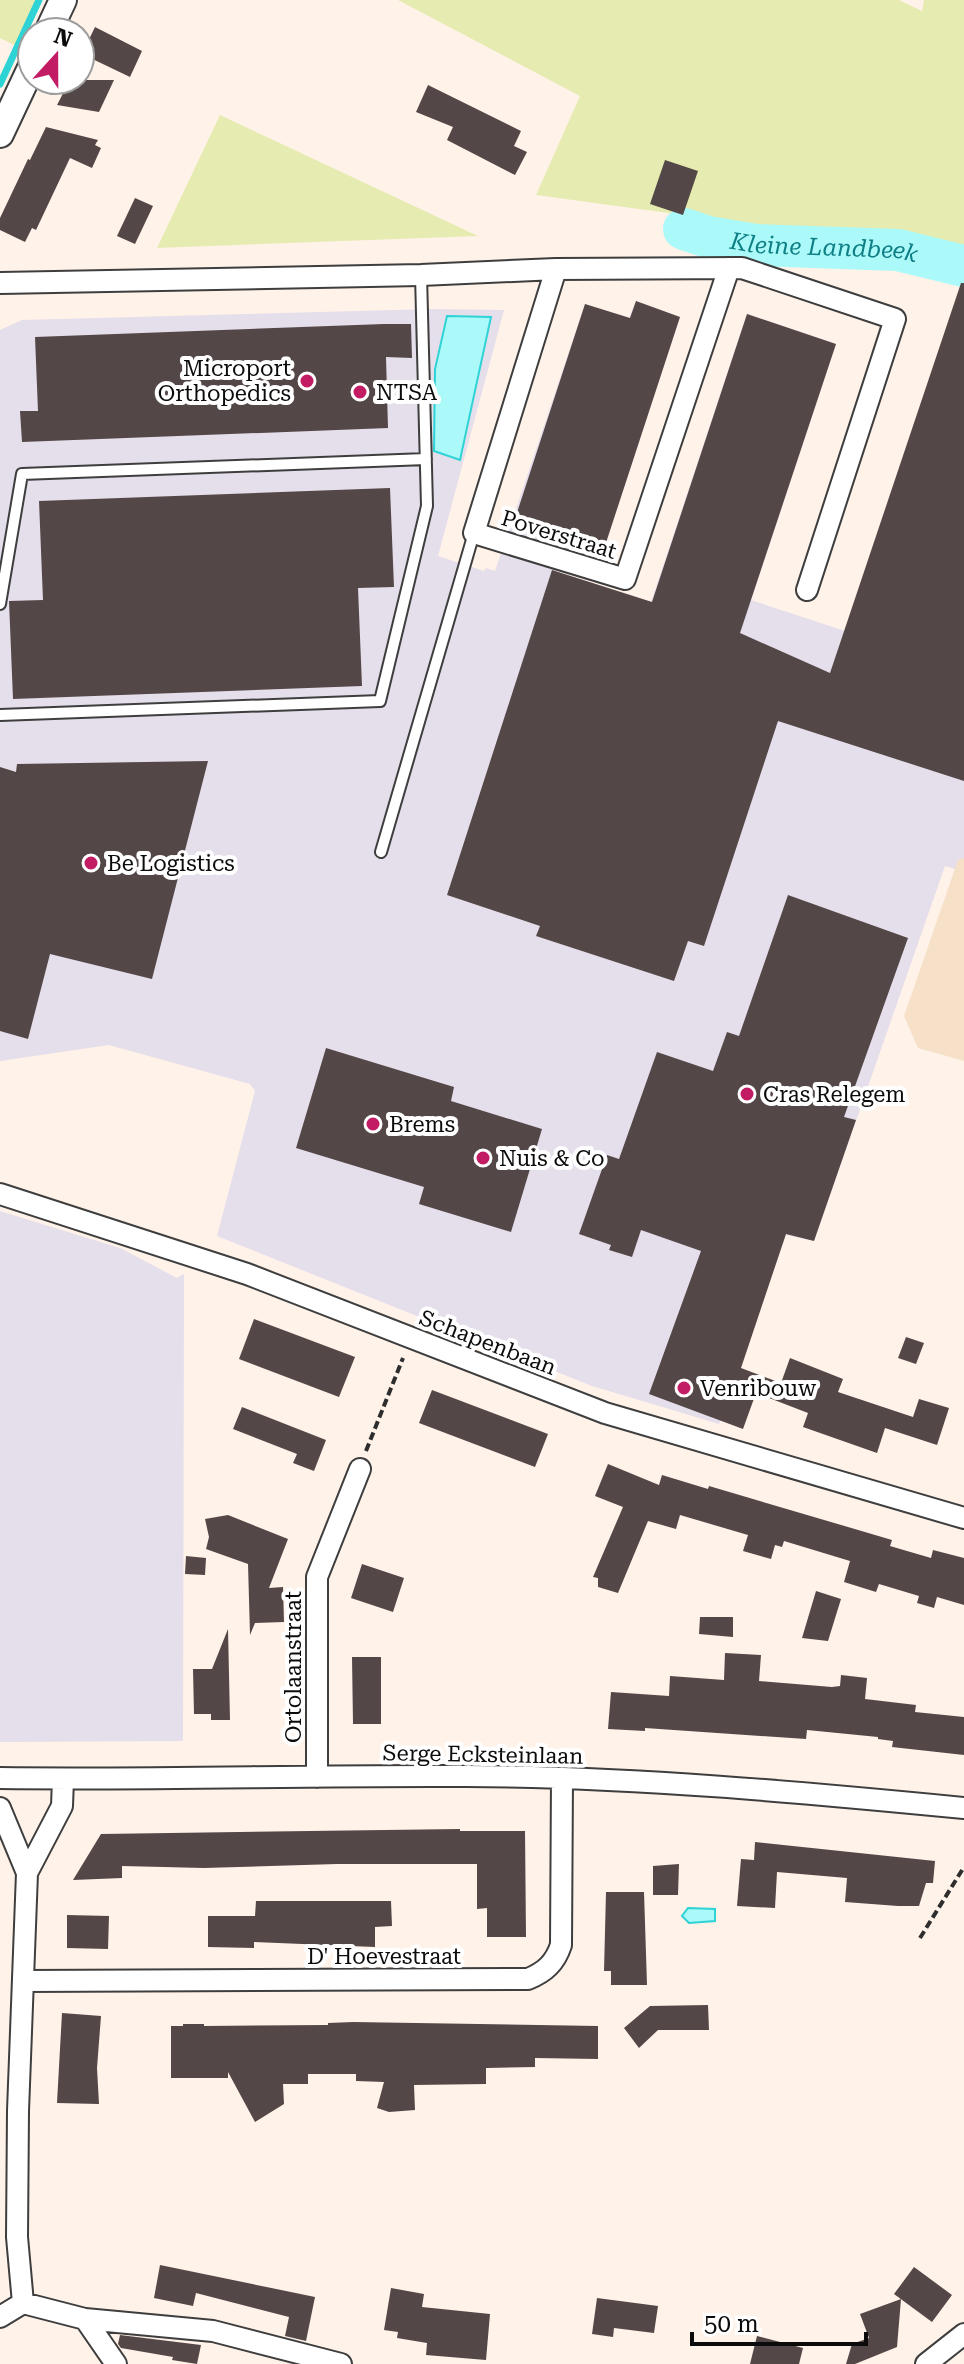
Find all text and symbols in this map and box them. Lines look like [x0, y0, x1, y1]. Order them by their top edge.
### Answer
north arrow [16, 16, 96, 96]
text: N [51, 23, 75, 53]
water label: Kleine Landbeek [727, 227, 921, 268]
place label: Microport Orthopedics [158, 356, 291, 406]
marker: Microport Orthopedics [298, 372, 316, 390]
place label: NTSA [376, 380, 438, 405]
marker: NTSA [351, 383, 369, 401]
street label: Poverstraat [498, 505, 620, 564]
place label: Be Logistics [107, 851, 235, 876]
marker: Be Logistics [82, 854, 100, 872]
place label: Cras Relegem [763, 1082, 905, 1107]
marker: Cras Relegem [738, 1085, 756, 1103]
place label: Brems [389, 1112, 455, 1137]
marker: Brems [364, 1115, 382, 1133]
place label: Nuis & Co [499, 1146, 605, 1171]
marker: Nuis & Co [474, 1149, 492, 1167]
street label: Schapenbaan [416, 1305, 560, 1380]
place label: Venribouw [700, 1376, 817, 1401]
marker: Venribouw [675, 1379, 693, 1397]
street label: Ortolaanstraat [281, 1591, 306, 1743]
street label: Serge Ecksteinlaan [382, 1740, 584, 1769]
street label: D' Hoevestraat [307, 1944, 461, 1969]
scale bar [692, 2296, 866, 2346]
text: 50 m [704, 2310, 759, 2338]

